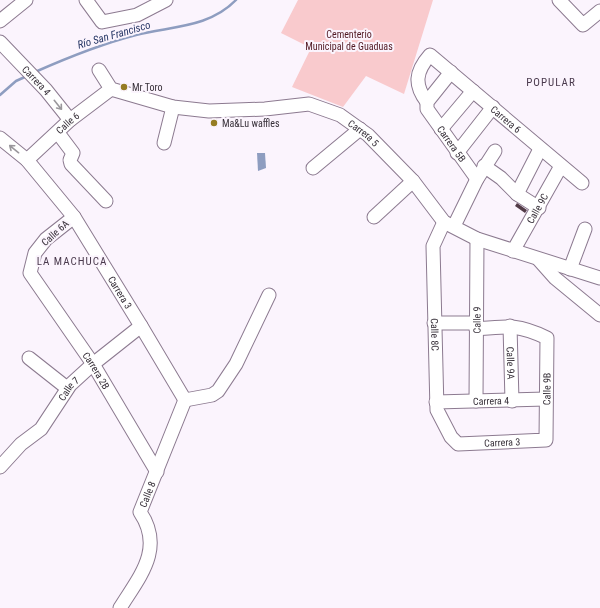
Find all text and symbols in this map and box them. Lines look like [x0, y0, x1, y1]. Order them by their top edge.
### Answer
water label: Río San Francisco [76, 18, 152, 52]
park label: Cementerio Municipal de Guaduas [305, 29, 393, 52]
street label: Carrera 4 [20, 63, 53, 97]
district label: POPULAR [526, 76, 576, 89]
marker: Mr Toro [119, 82, 129, 92]
place label: Mr Toro [132, 82, 162, 93]
one-way arrow [53, 100, 62, 111]
street label: Carrera 6 [489, 103, 523, 135]
street label: Calle 6 [54, 110, 81, 136]
street label: Carrera 5 [346, 117, 381, 148]
marker: Ma&Lu waffles [209, 118, 219, 128]
place label: Ma&Lu waffles [222, 118, 280, 129]
street label: Carrera 5B [435, 124, 468, 164]
one-way arrow [8, 144, 19, 153]
street label: Calle 9C [524, 191, 550, 225]
street label: Calle 6A [39, 218, 71, 248]
district label: LA MACHUCA [37, 255, 107, 268]
street label: Carrera 3 [106, 274, 134, 311]
street label: Calle 9 [471, 306, 482, 334]
street label: Calle 8C [429, 318, 441, 351]
street label: Calle 9A [505, 346, 517, 380]
street label: Carrera 2B [81, 350, 112, 391]
street label: Calle 9B [541, 373, 552, 405]
street label: Calle 7 [56, 374, 81, 403]
street label: Carrera 4 [473, 395, 509, 406]
street label: Carrera 3 [484, 436, 521, 448]
street label: Calle 8 [137, 480, 157, 509]

